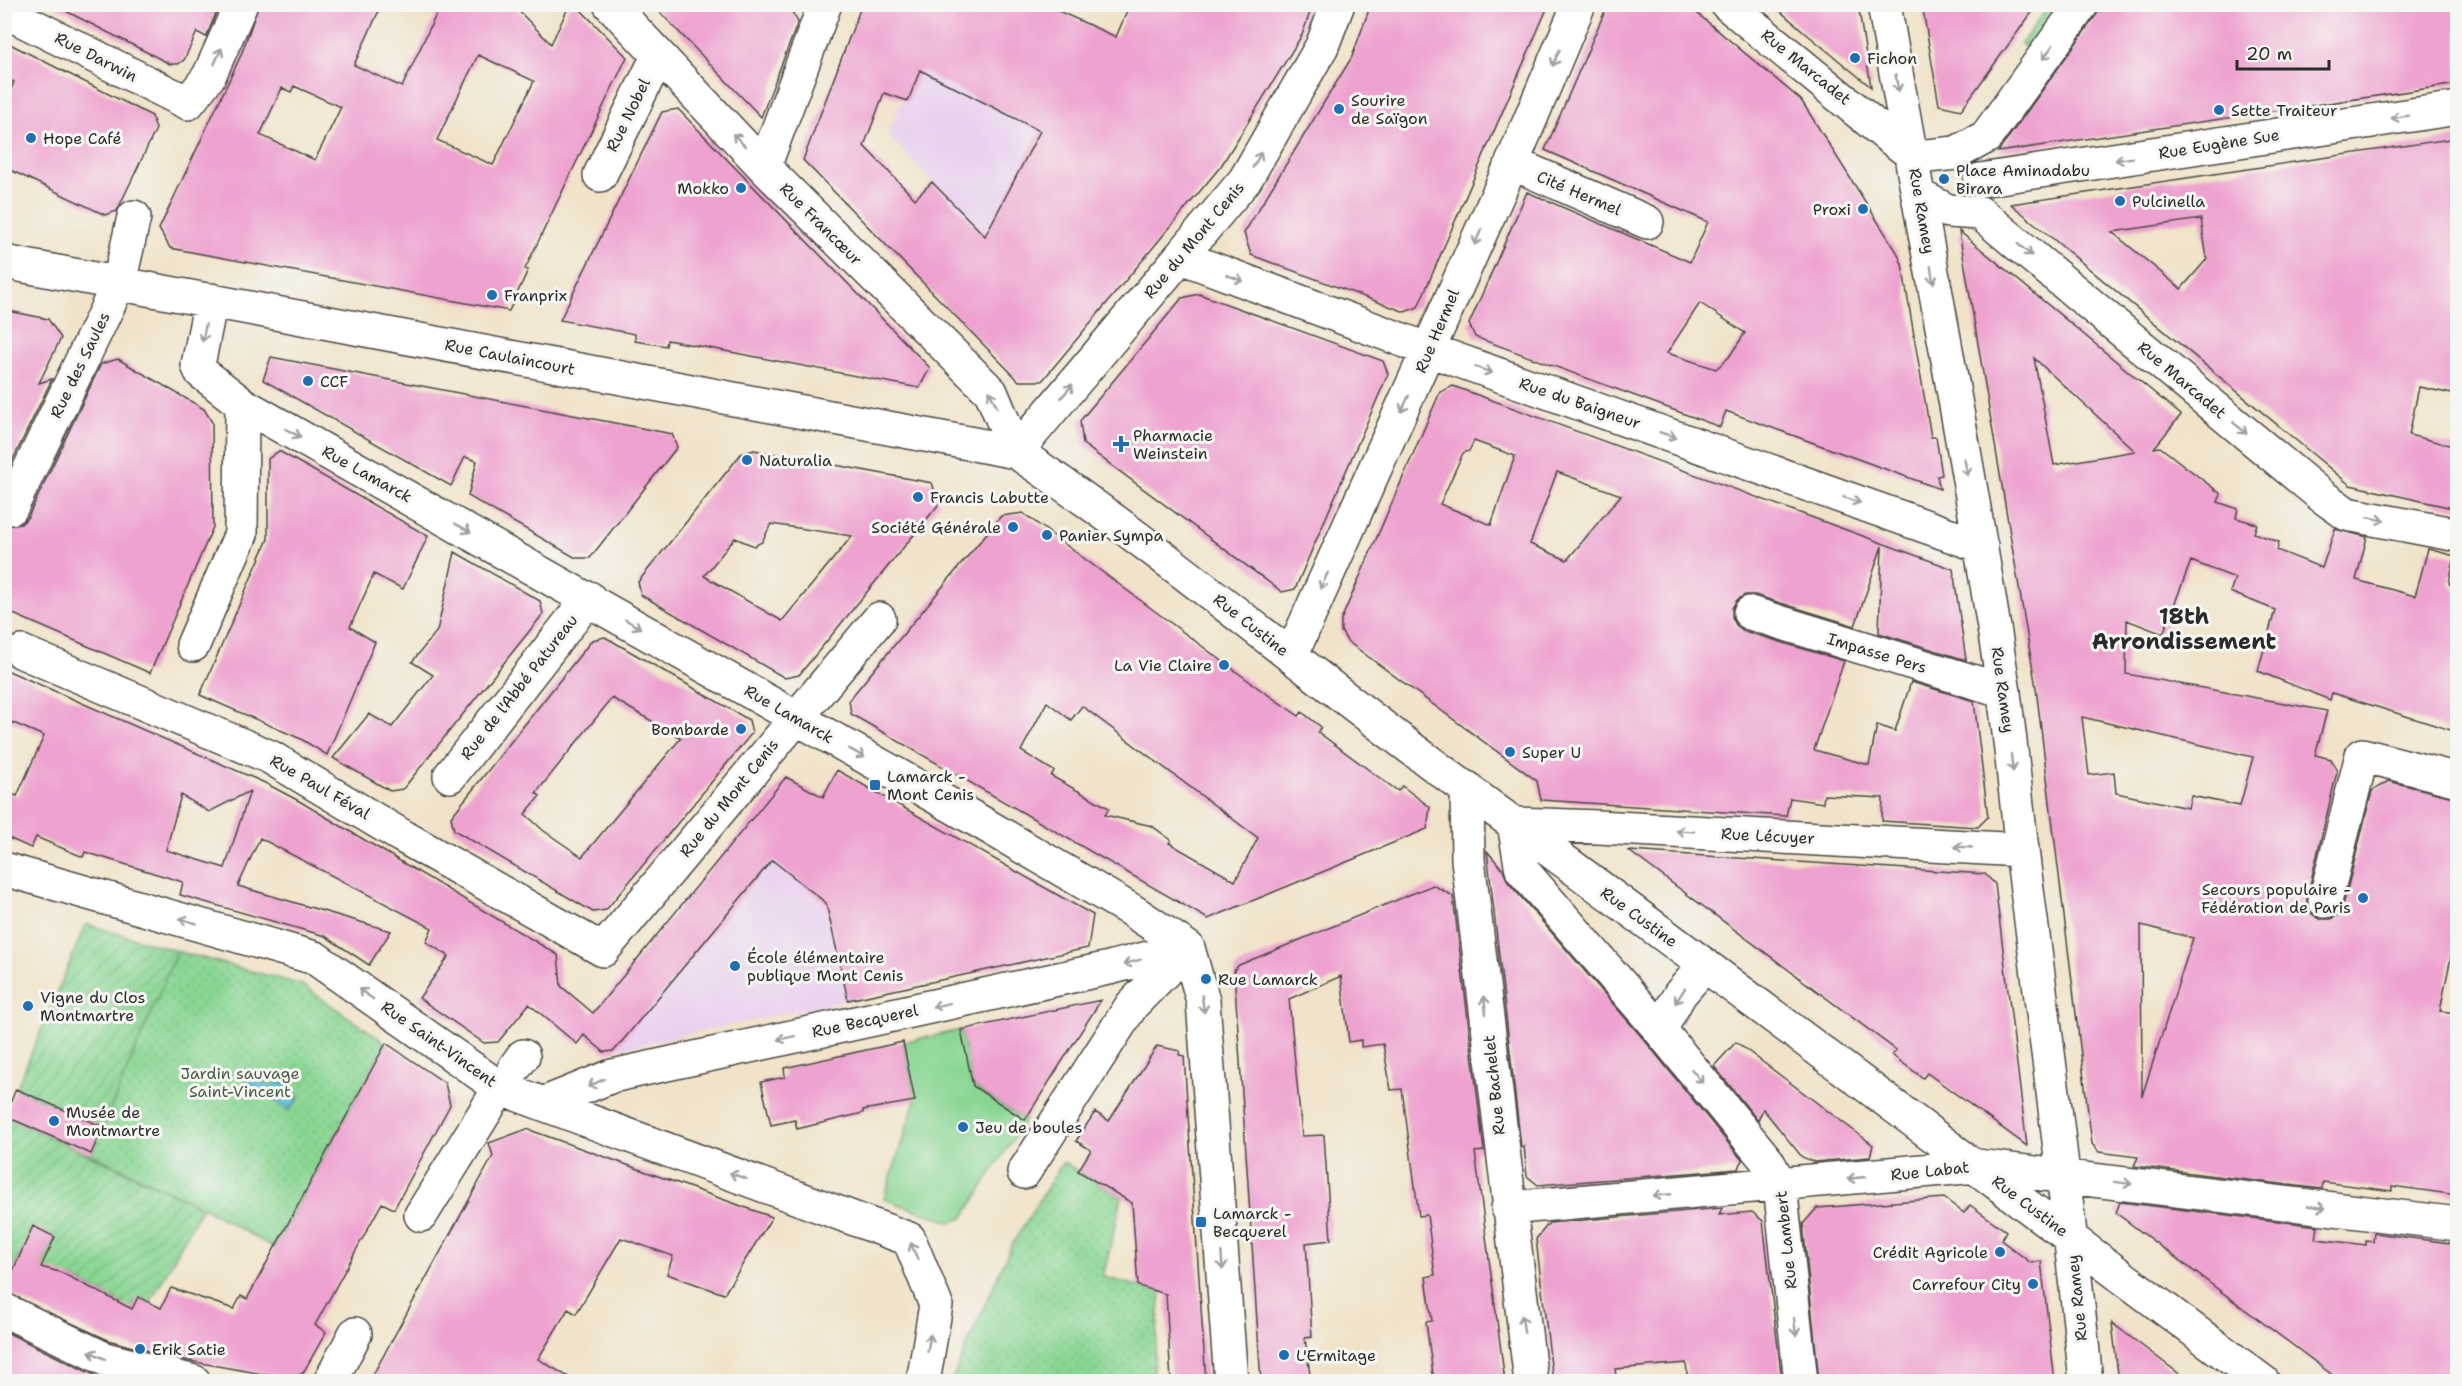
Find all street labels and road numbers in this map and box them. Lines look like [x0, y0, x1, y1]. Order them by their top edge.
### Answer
street label: Rue Marcadet [1757, 24, 1855, 110]
street label: Rue Darwin [51, 27, 141, 87]
street label: Rue Nobel [601, 75, 655, 155]
street label: Rue Eugène Sue [2157, 124, 2281, 164]
street label: Cité Hermel [1534, 166, 1625, 220]
street label: Rue Ramey [1904, 166, 1940, 256]
street label: Rue du Mont Cenis [1139, 177, 1249, 303]
street label: Rue Francœur [775, 178, 867, 270]
street label: Rue Hermel [1410, 286, 1464, 376]
street label: Rue des Saules [45, 308, 115, 422]
street label: Rue Caulaincourt [443, 334, 577, 380]
street label: Rue Marcadet [2133, 337, 2231, 423]
street label: Rue du Baigneur [1516, 372, 1644, 434]
street label: Rue Lamarck [318, 441, 416, 507]
street label: Rue Custine [1209, 589, 1293, 661]
street label: Rue de l'Abbé Patureau [456, 610, 582, 764]
street label: Impasse Pers [1825, 628, 1929, 678]
street label: Rue Ramey [1987, 646, 2019, 734]
street label: Rue Lamarck [740, 680, 838, 748]
street label: Rue du Mont Cenis [675, 735, 783, 861]
street label: Rue Paul Féval [266, 750, 374, 824]
street label: Rue Lécuyer [1721, 823, 1815, 849]
street label: Rue Custine [1596, 882, 1682, 952]
street label: Rue Saint-Vincent [377, 996, 501, 1092]
street label: Rue Becquerel [810, 999, 920, 1042]
street label: Rue Bachelet [1478, 1034, 1510, 1136]
street label: Rue Labat [1890, 1156, 1970, 1186]
street label: Rue Custine [1988, 1170, 2072, 1242]
street label: Rue Lambert [1770, 1190, 1802, 1290]
street label: Rue Ramey [2062, 1254, 2092, 1342]

